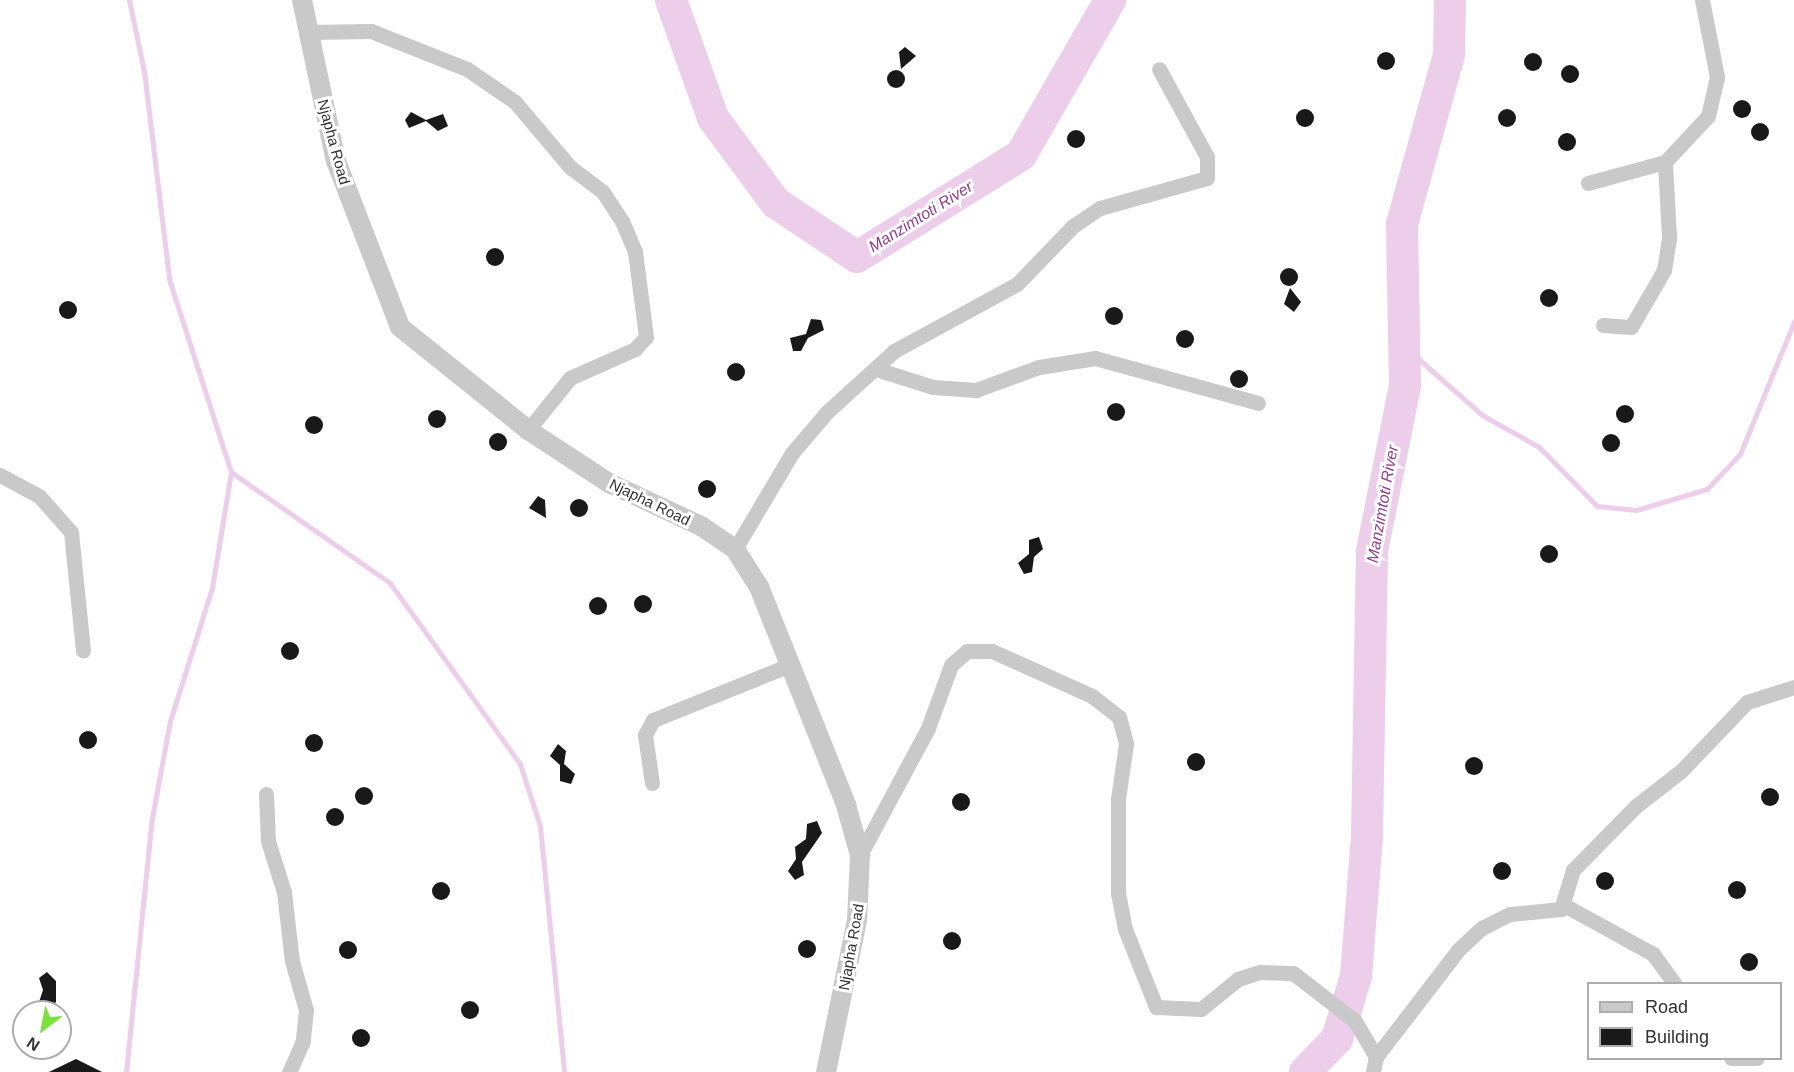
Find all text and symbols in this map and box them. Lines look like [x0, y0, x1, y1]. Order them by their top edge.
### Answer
street label: Njapha Road [314, 97, 354, 187]
water label: Manzimtoti River [865, 177, 977, 257]
water label: Manzimtoti River [1363, 444, 1403, 564]
street label: Njapha Road [607, 475, 693, 529]
street label: Njapha Road [835, 902, 867, 992]
legend [1587, 982, 1782, 1060]
text: Road [1645, 997, 1688, 1017]
north arrow [12, 1000, 72, 1060]
text: Building [1645, 1027, 1709, 1047]
text: N [24, 1034, 43, 1054]

